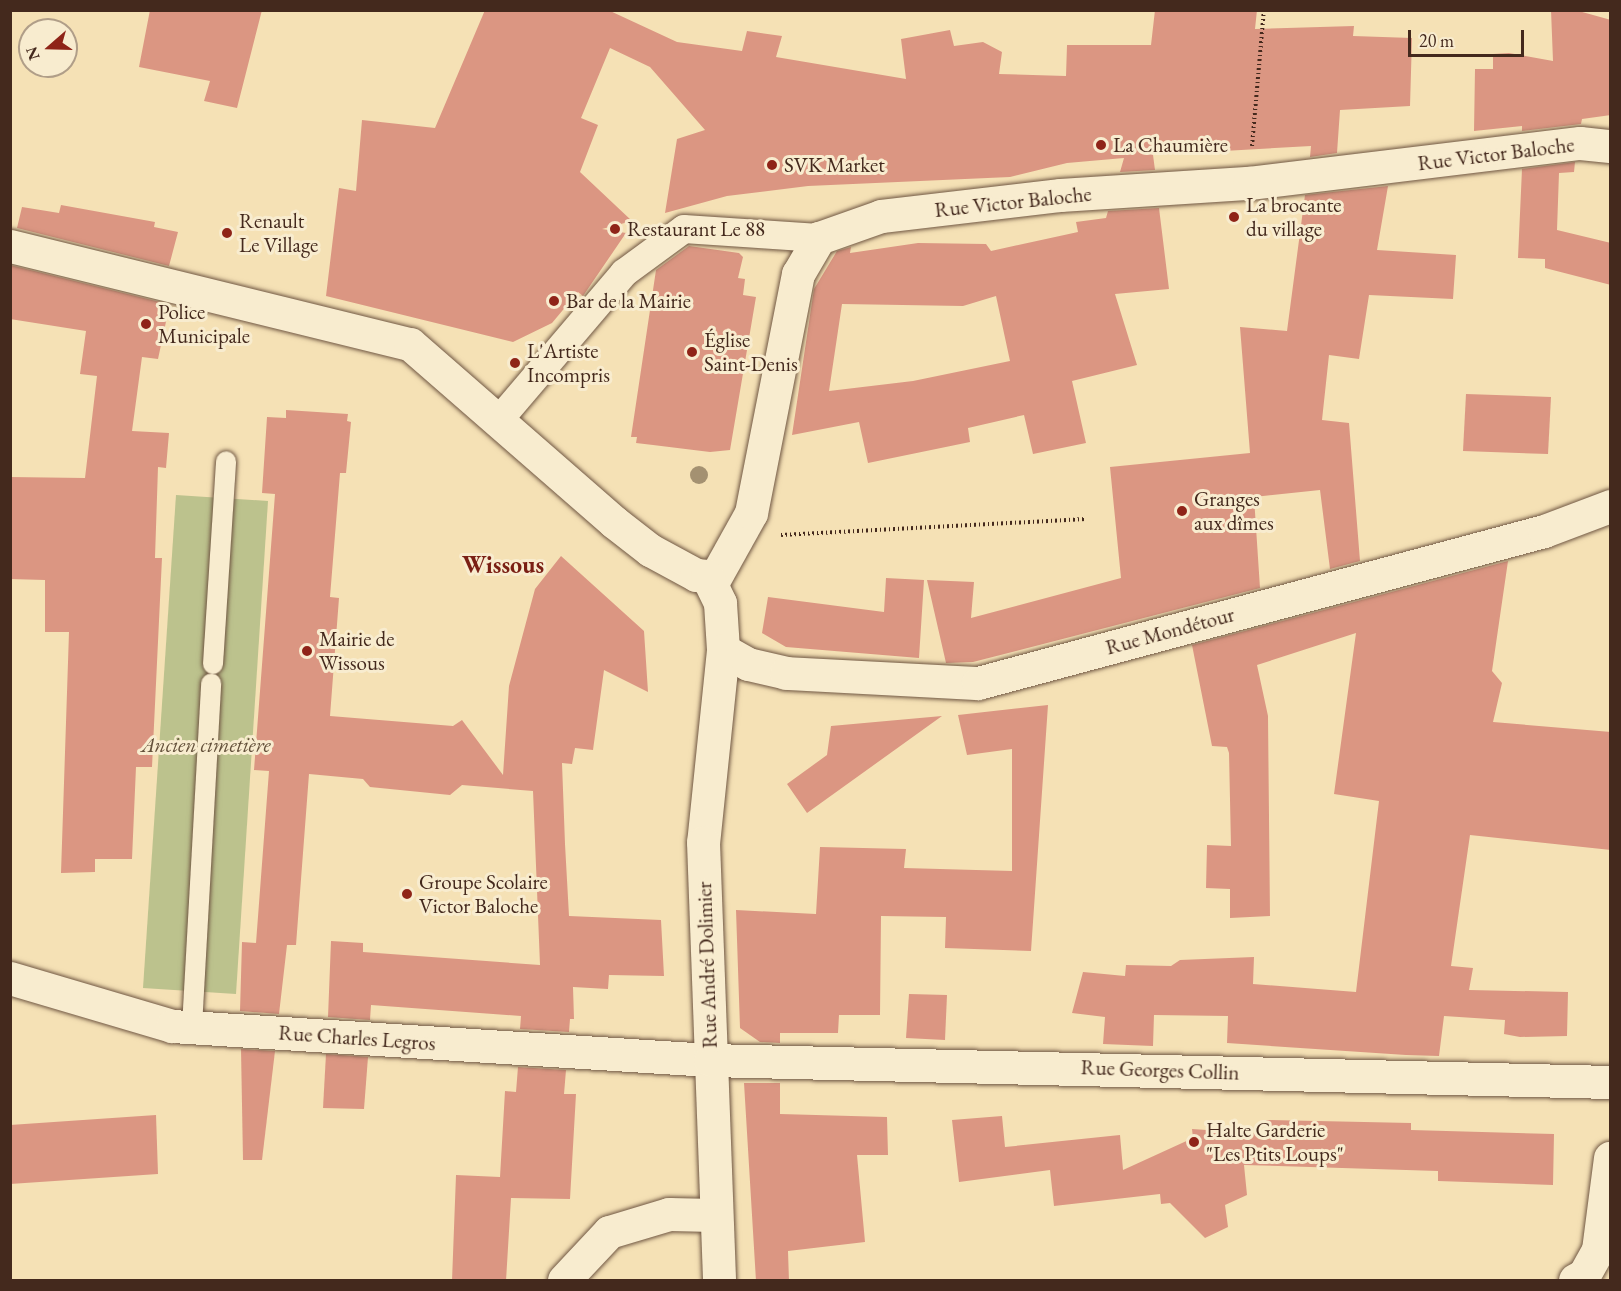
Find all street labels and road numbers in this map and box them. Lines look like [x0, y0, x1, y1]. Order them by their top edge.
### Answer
street label: Rue Victor Baloche [1416, 132, 1576, 176]
street label: Rue Victor Baloche [933, 181, 1093, 223]
street label: Rue Mondétour [1103, 602, 1237, 660]
street label: Rue André Dolimier [691, 881, 723, 1049]
street label: Rue Charles Legros [278, 1020, 436, 1056]
street label: Rue Georges Collin [1080, 1055, 1240, 1085]

